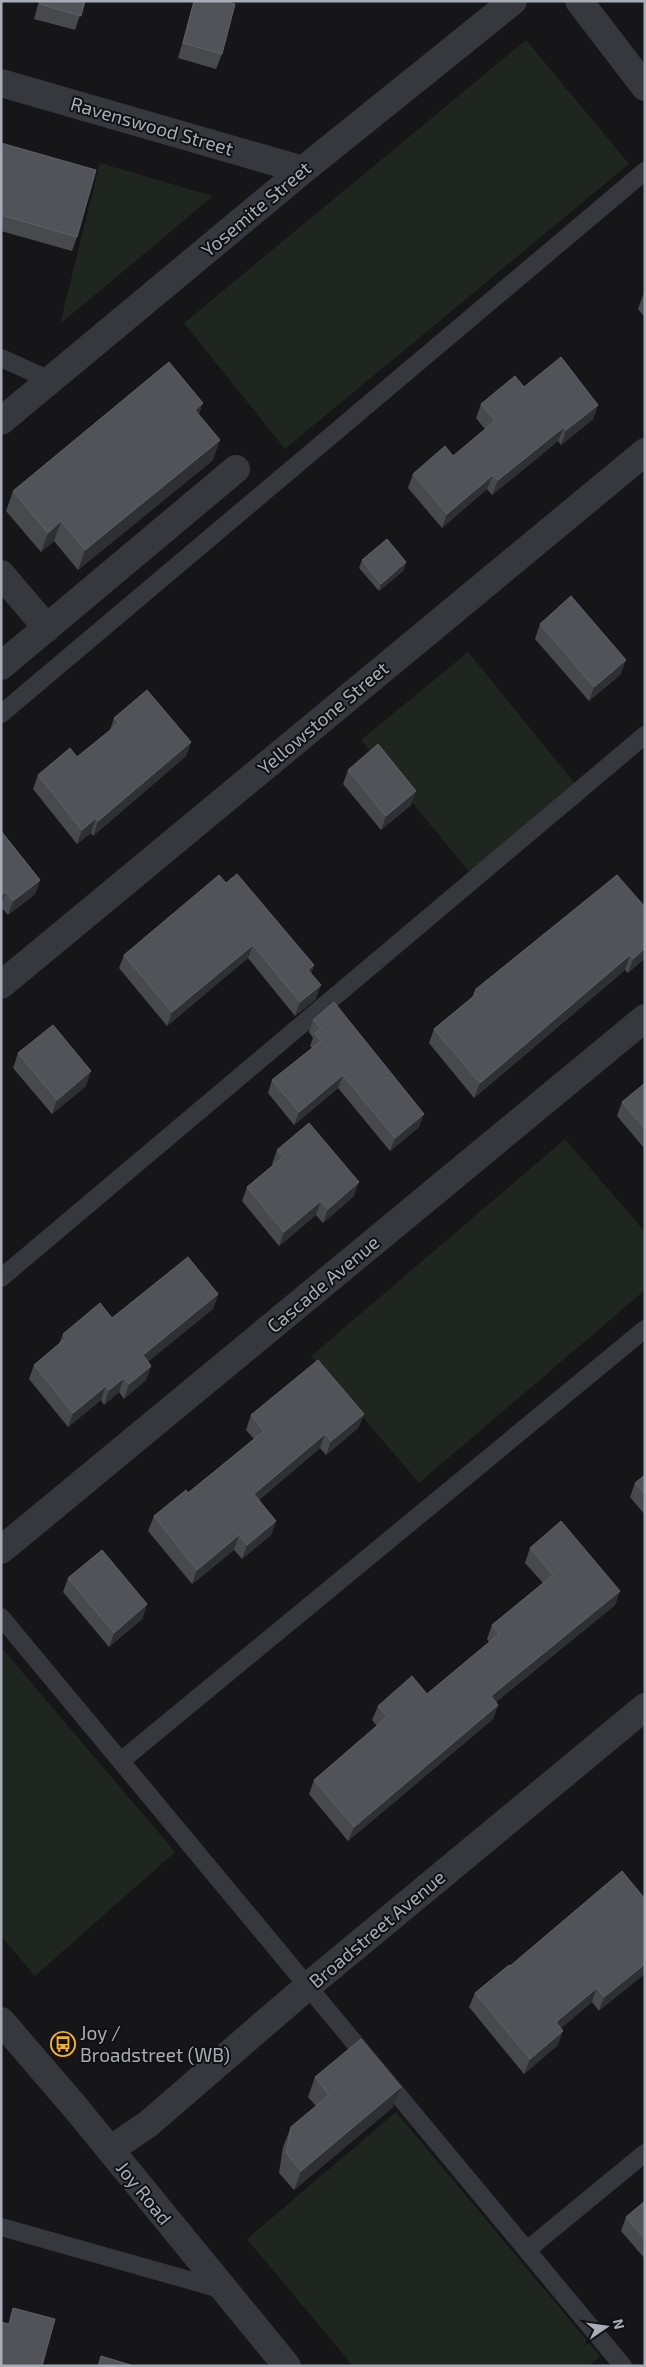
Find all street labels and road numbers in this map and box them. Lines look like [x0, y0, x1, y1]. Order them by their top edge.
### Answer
street label: Ravenswood Street [68, 91, 236, 160]
street label: Yosemite Street [196, 156, 315, 261]
street label: Yellowstone Street [253, 656, 393, 779]
street label: Cascade Avenue [262, 1230, 383, 1337]
street label: Broadstreet Avenue [304, 1865, 449, 1992]
street label: Joy Road [112, 2156, 177, 2229]

